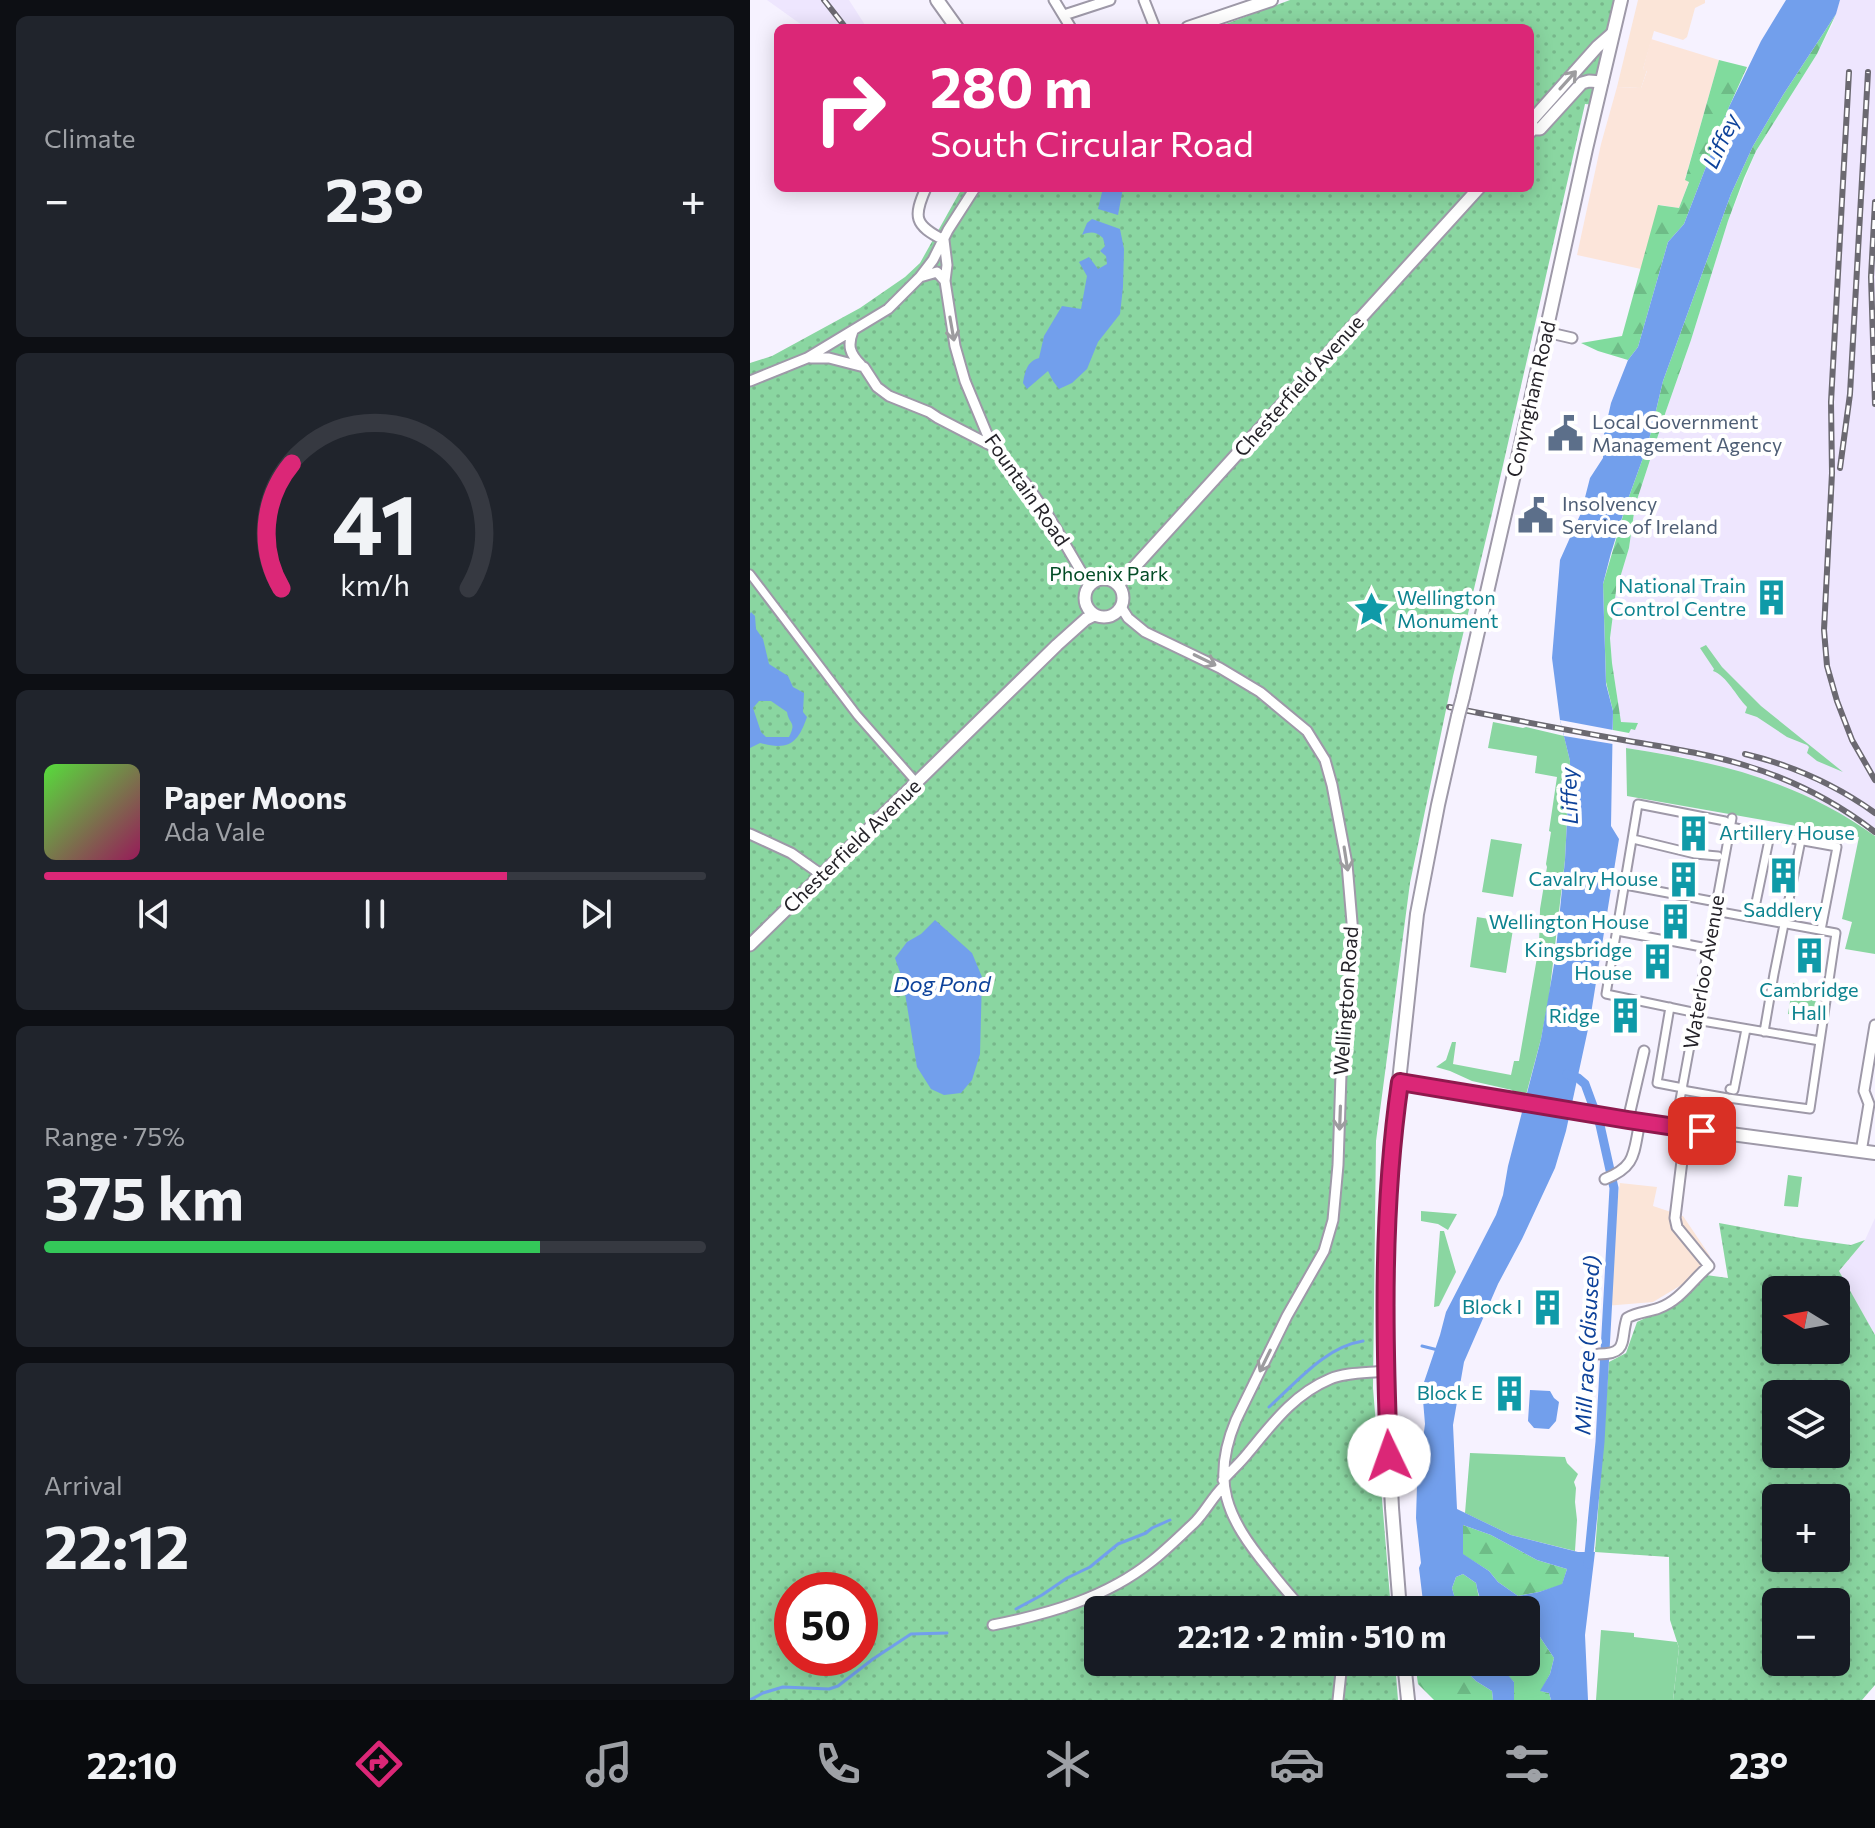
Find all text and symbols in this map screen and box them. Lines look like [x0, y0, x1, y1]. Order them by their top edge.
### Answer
text: 280 m [930, 51, 1093, 120]
icon: right [798, 56, 902, 160]
one-way arrow [1559, 70, 1577, 90]
water label: Liffey [1696, 109, 1745, 172]
text: South Circular Road [930, 120, 1254, 164]
text: Climate [44, 122, 136, 153]
text: 23° [325, 161, 424, 234]
text: − [44, 171, 69, 225]
text: + [680, 171, 706, 225]
street label: Chesterfield Avenue [1228, 310, 1368, 461]
one-way arrow [945, 316, 960, 341]
street label: Conyngham Road [1500, 318, 1560, 479]
place label: Local Government Management Agency [1592, 409, 1782, 456]
public building icon: Local Government Management Agency [1547, 415, 1585, 453]
street label: Fountain Road [980, 429, 1075, 550]
text: 41 [332, 470, 418, 572]
place label: Insolvency Service of Ireland [1562, 491, 1718, 538]
public building icon: Insolvency Service of Ireland [1517, 496, 1555, 534]
park label: Phoenix Park [1049, 561, 1169, 585]
text: km/h [340, 567, 410, 602]
place label: National Train Control Centre [1610, 573, 1746, 620]
building icon: National Train Control Centre [1753, 579, 1791, 617]
place label: Wellington Monument [1397, 585, 1498, 632]
place icon: Wellington Monument [1352, 590, 1390, 628]
one-way arrow [1193, 653, 1217, 668]
water label: Liffey [1554, 766, 1583, 825]
street label: Chesterfield Avenue [777, 773, 925, 917]
text: Paper Moons [164, 778, 347, 815]
building icon: Artillery House [1674, 814, 1712, 852]
text: Ada Vale [164, 815, 265, 846]
place label: Artillery House [1719, 820, 1855, 844]
one-way arrow [1339, 846, 1354, 871]
building icon: Saddlery [1764, 856, 1802, 894]
building icon: Cavalry House [1665, 860, 1703, 898]
place label: Cavalry House [1529, 866, 1658, 890]
icon: previous [132, 892, 176, 936]
icon: pause [353, 892, 397, 936]
icon: next [574, 892, 618, 936]
street label: Waterloo Avenue [1678, 893, 1728, 1051]
place label: Saddlery [1743, 897, 1823, 921]
building icon: Wellington House [1656, 903, 1694, 941]
place label: Wellington House [1489, 909, 1649, 933]
street label: Wellington Road [1328, 926, 1362, 1076]
building icon: Cambridge Hall [1790, 936, 1828, 974]
place label: Kingsbridge House [1524, 937, 1632, 984]
building icon: Kingsbridge House [1639, 943, 1677, 981]
water label: Dog Pond [893, 970, 992, 997]
place label: Cambridge Hall [1759, 977, 1859, 1024]
building icon: Ridge [1607, 997, 1645, 1035]
place label: Ridge [1549, 1003, 1600, 1027]
pin [1668, 1097, 1736, 1165]
one-way arrow [1332, 1104, 1347, 1131]
icon: arrive [1680, 1109, 1724, 1153]
text: Range · 75% [44, 1120, 185, 1151]
text: 375 km [44, 1159, 244, 1232]
water label: Mill race (disused) [1568, 1255, 1605, 1435]
north arrow [1762, 1276, 1850, 1364]
map controls [1762, 1276, 1850, 1676]
building icon: Block I [1529, 1288, 1567, 1326]
place label: Block I [1462, 1294, 1522, 1318]
one-way arrow [1257, 1349, 1272, 1373]
building icon: Block E [1490, 1374, 1528, 1412]
place label: Block E [1417, 1380, 1483, 1404]
button: layers [1762, 1380, 1850, 1468]
position arrow [1347, 1414, 1431, 1498]
text: Arrival [44, 1469, 123, 1500]
button: + [1762, 1484, 1850, 1572]
text: 22:12 [44, 1508, 189, 1581]
speed limit sign: 50 [774, 1572, 878, 1676]
button: − [1762, 1588, 1850, 1676]
text: 22:12 · 2 min · 510 m [1177, 1617, 1447, 1654]
icon: directions [351, 1736, 407, 1792]
icon: music [581, 1736, 637, 1792]
icon: phone [810, 1736, 866, 1792]
icon: climate [1040, 1736, 1096, 1792]
icon: car [1269, 1736, 1325, 1792]
icon: filters [1499, 1736, 1555, 1792]
text: 22:10 [87, 1742, 178, 1786]
text: 23° [1729, 1742, 1788, 1786]

